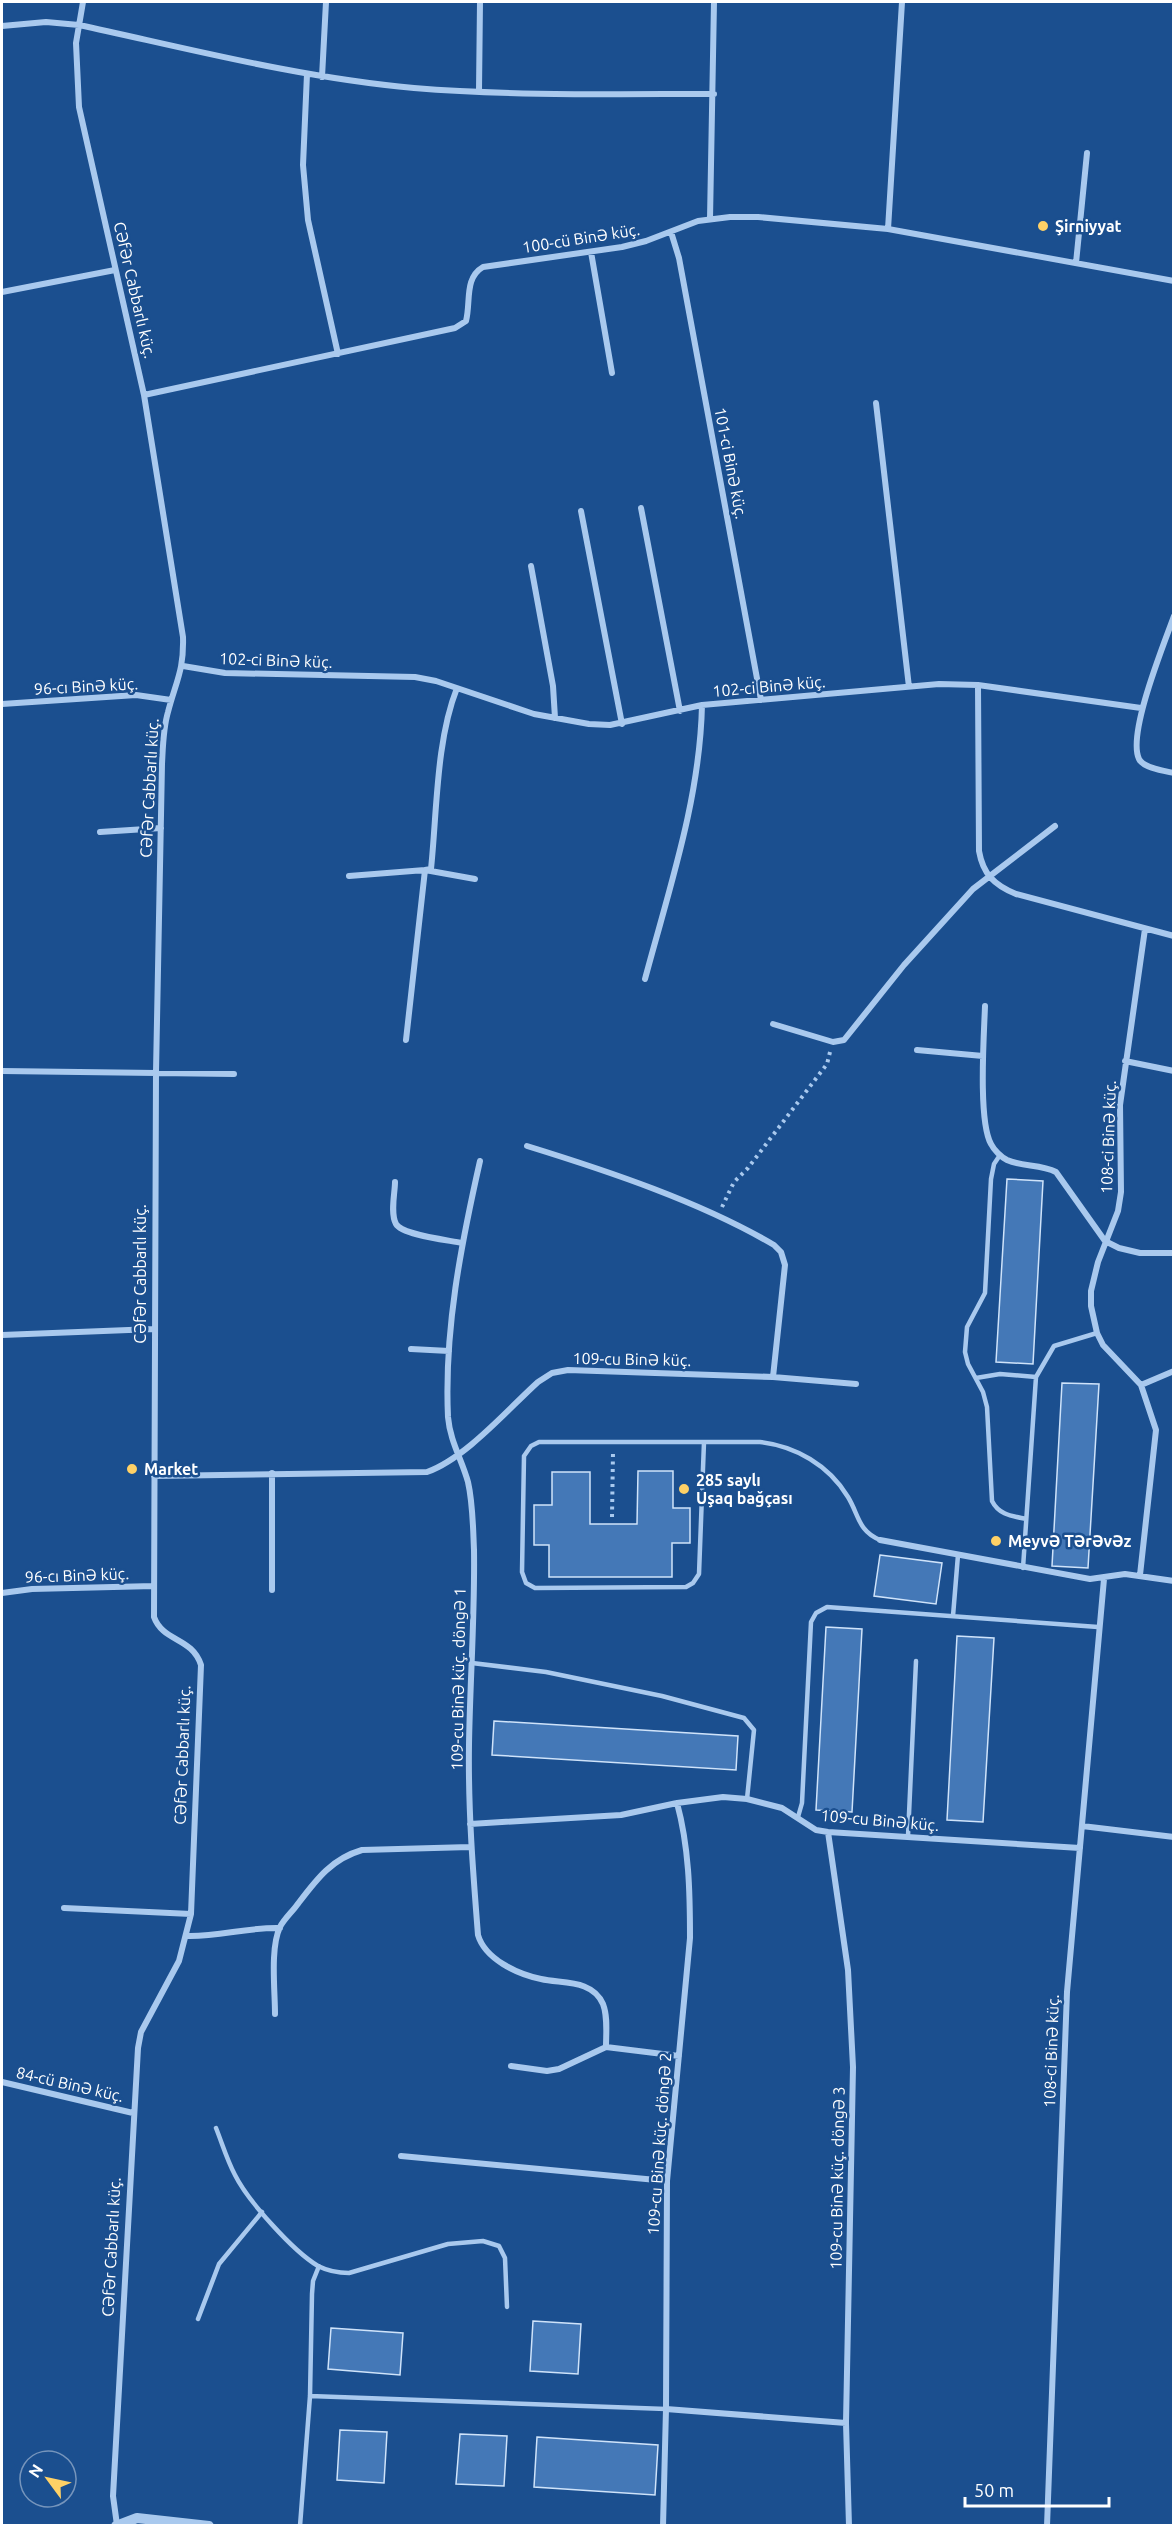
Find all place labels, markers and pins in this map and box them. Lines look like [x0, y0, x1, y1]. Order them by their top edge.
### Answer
place label: Şirniyyat [1055, 217, 1122, 236]
marker: Şirniyyat [1036, 219, 1050, 233]
place label: Market [144, 1460, 198, 1478]
marker: Market [125, 1462, 139, 1476]
place label: 285 saylı Uşaq bağçası [696, 1471, 793, 1508]
marker: 285 saylı Uşaq bağçası [677, 1482, 691, 1496]
place label: Meyvə Tərəvəz [1008, 1532, 1132, 1550]
marker: Meyvə Tərəvəz [989, 1534, 1003, 1548]

